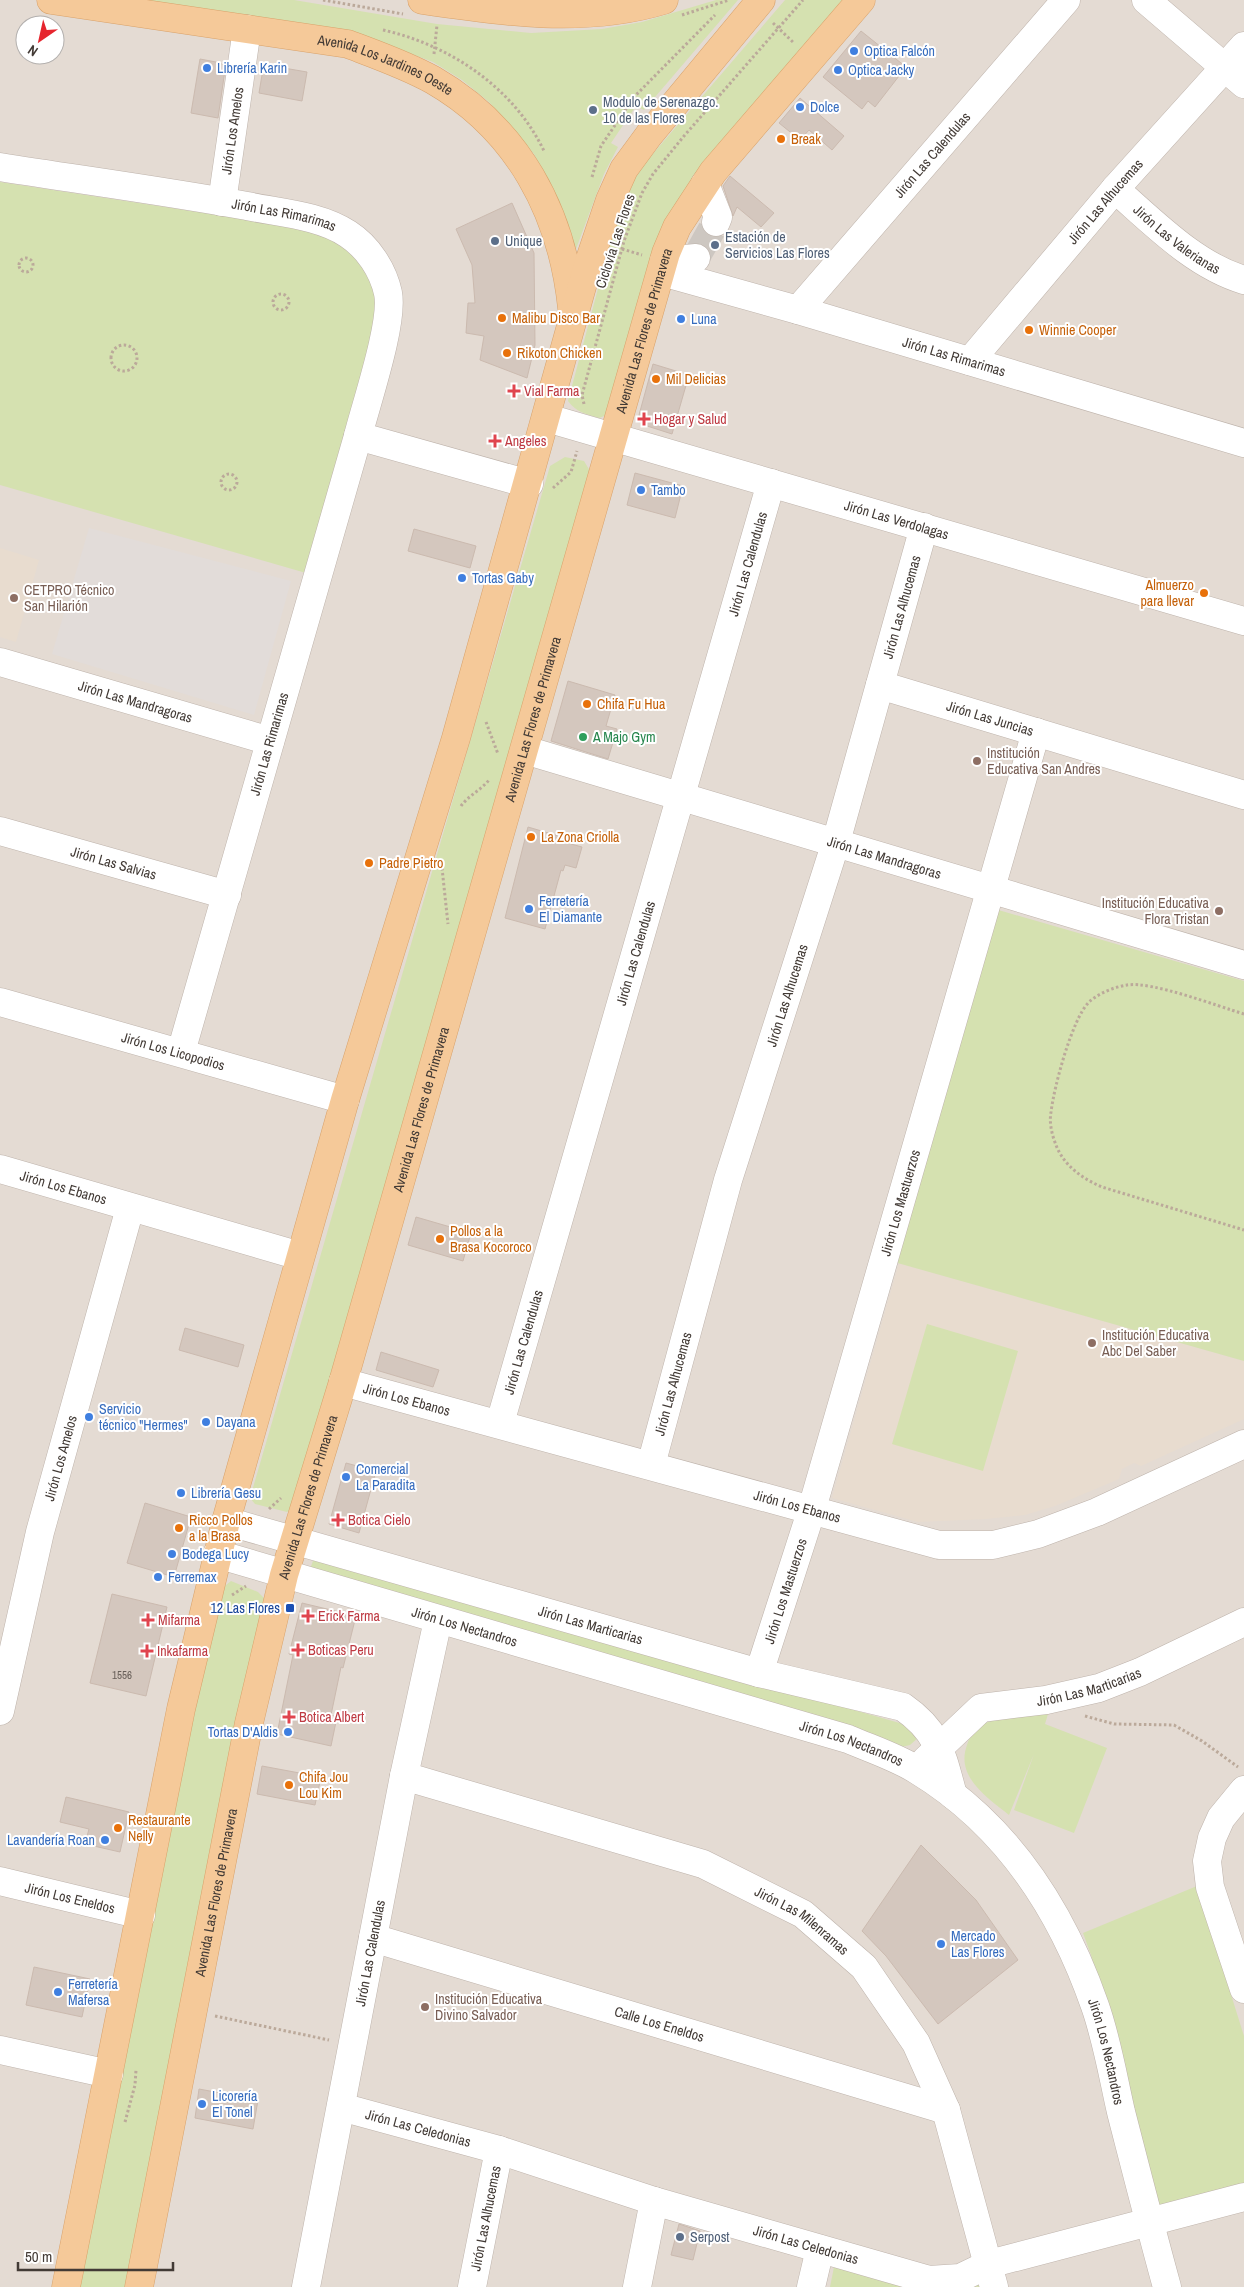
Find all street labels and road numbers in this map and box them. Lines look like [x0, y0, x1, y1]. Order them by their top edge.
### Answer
street label: Avenida Los Jardines Oeste [315, 30, 456, 99]
street label: Jirón Los Amelos [217, 86, 248, 176]
street label: Jirón Las Calendulas [890, 108, 974, 202]
street label: Jirón Las Alhucemas [1063, 155, 1147, 248]
street label: Ciclovía Las Flores [591, 191, 639, 291]
street label: Jirón Las Rimarimas [230, 194, 339, 235]
street label: Jirón Las Valerianas [1130, 201, 1223, 278]
street label: Avenida Las Flores de Primavera [611, 245, 676, 416]
street label: Jirón Las Rimarimas [900, 333, 1008, 380]
street label: Jirón Las Verdolagas [842, 496, 951, 544]
street label: Jirón Las Calendulas [724, 509, 771, 618]
street label: Jirón Las Alhucemas [879, 553, 925, 661]
street label: Avenida Las Flores de Primavera [500, 634, 565, 805]
street label: Jirón Las Mandragoras [76, 676, 195, 727]
street label: Jirón Las Rimarimas [246, 690, 292, 798]
street label: Jirón Las Juncias [944, 697, 1036, 740]
street label: Jirón Las Mandragoras [825, 832, 944, 883]
street label: Jirón Las Salvias [69, 842, 159, 884]
street label: Jirón Las Calendulas [612, 899, 659, 1008]
street label: Jirón Las Alhucemas [762, 942, 812, 1049]
street label: Avenida Las Flores de Primavera [389, 1024, 453, 1195]
street label: Jirón Los Licopodios [119, 1028, 227, 1074]
street label: Jirón Los Mastuerzos [876, 1147, 924, 1258]
street label: Jirón Los Ebanos [18, 1166, 109, 1209]
street label: Jirón Las Calendulas [500, 1288, 547, 1397]
street label: Jirón Las Alhucemas [650, 1330, 696, 1438]
street label: Jirón Los Ebanos [361, 1379, 452, 1420]
street label: Avenida Las Flores de Primavera [274, 1412, 342, 1582]
street label: Jirón Los Amelos [40, 1413, 81, 1503]
street label: Jirón Los Ebanos [752, 1486, 843, 1527]
street label: Jirón Los Mastuerzos [760, 1536, 811, 1646]
street label: Jirón Las Marticarias [536, 1601, 645, 1648]
street label: Jirón Los Nectandros [410, 1603, 520, 1651]
street label: Jirón Las Marticarias [1036, 1663, 1144, 1710]
street label: Jirón Los Nectandros [797, 1716, 907, 1770]
street label: Avenida Las Flores de Primavera [191, 1806, 241, 1979]
street label: Jirón Los Eneldos [23, 1878, 117, 1917]
street label: Jirón Las Milenramas [752, 1882, 853, 1959]
street label: Jirón Las Calendulas [351, 1898, 389, 2008]
street label: Jirón Los Nectandros [1084, 1996, 1128, 2107]
street label: Calle Los Eneldos [612, 2002, 707, 2046]
street label: Jirón Las Celedonias [363, 2105, 473, 2151]
street label: Jirón Las Alhucemas [466, 2164, 505, 2272]
street label: Jirón Las Celedonias [751, 2221, 861, 2268]

